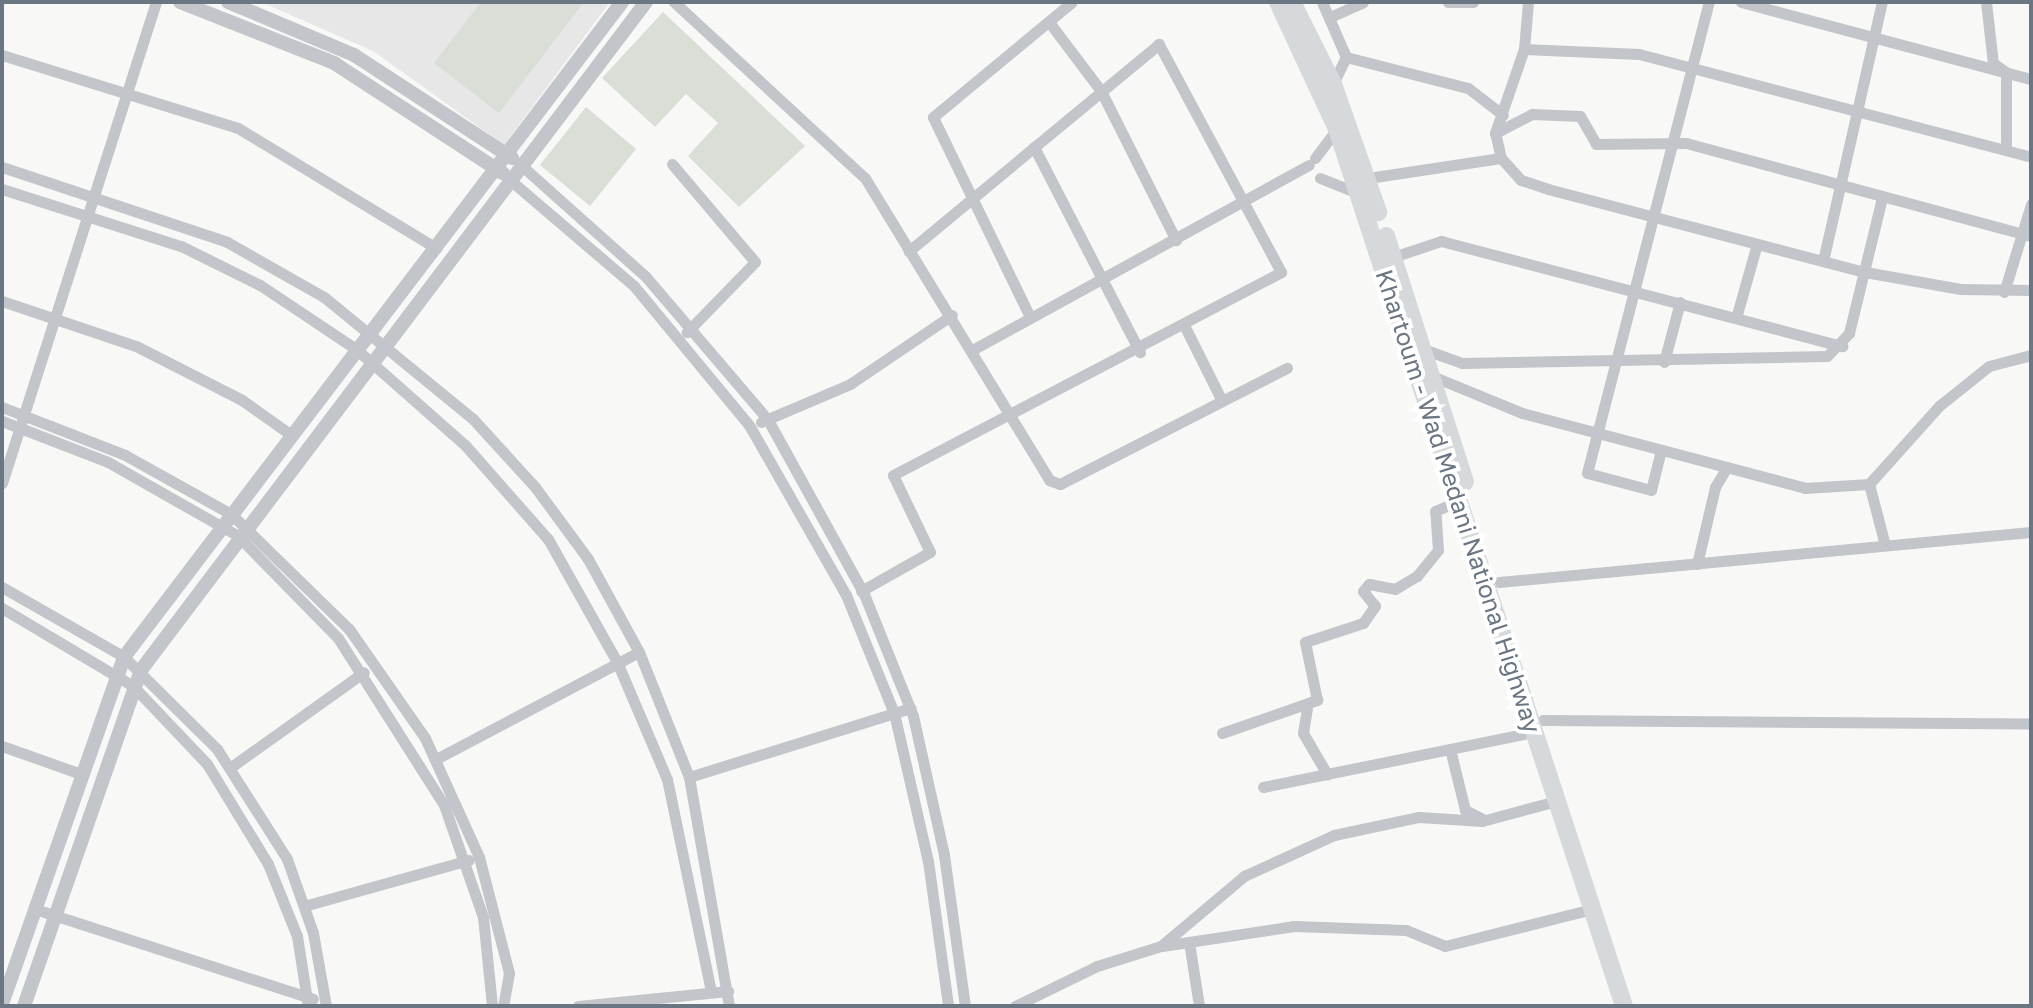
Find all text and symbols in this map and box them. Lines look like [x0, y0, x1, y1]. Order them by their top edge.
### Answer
street label: Khartoum - Wad Medani National Highway [1370, 266, 1548, 736]

